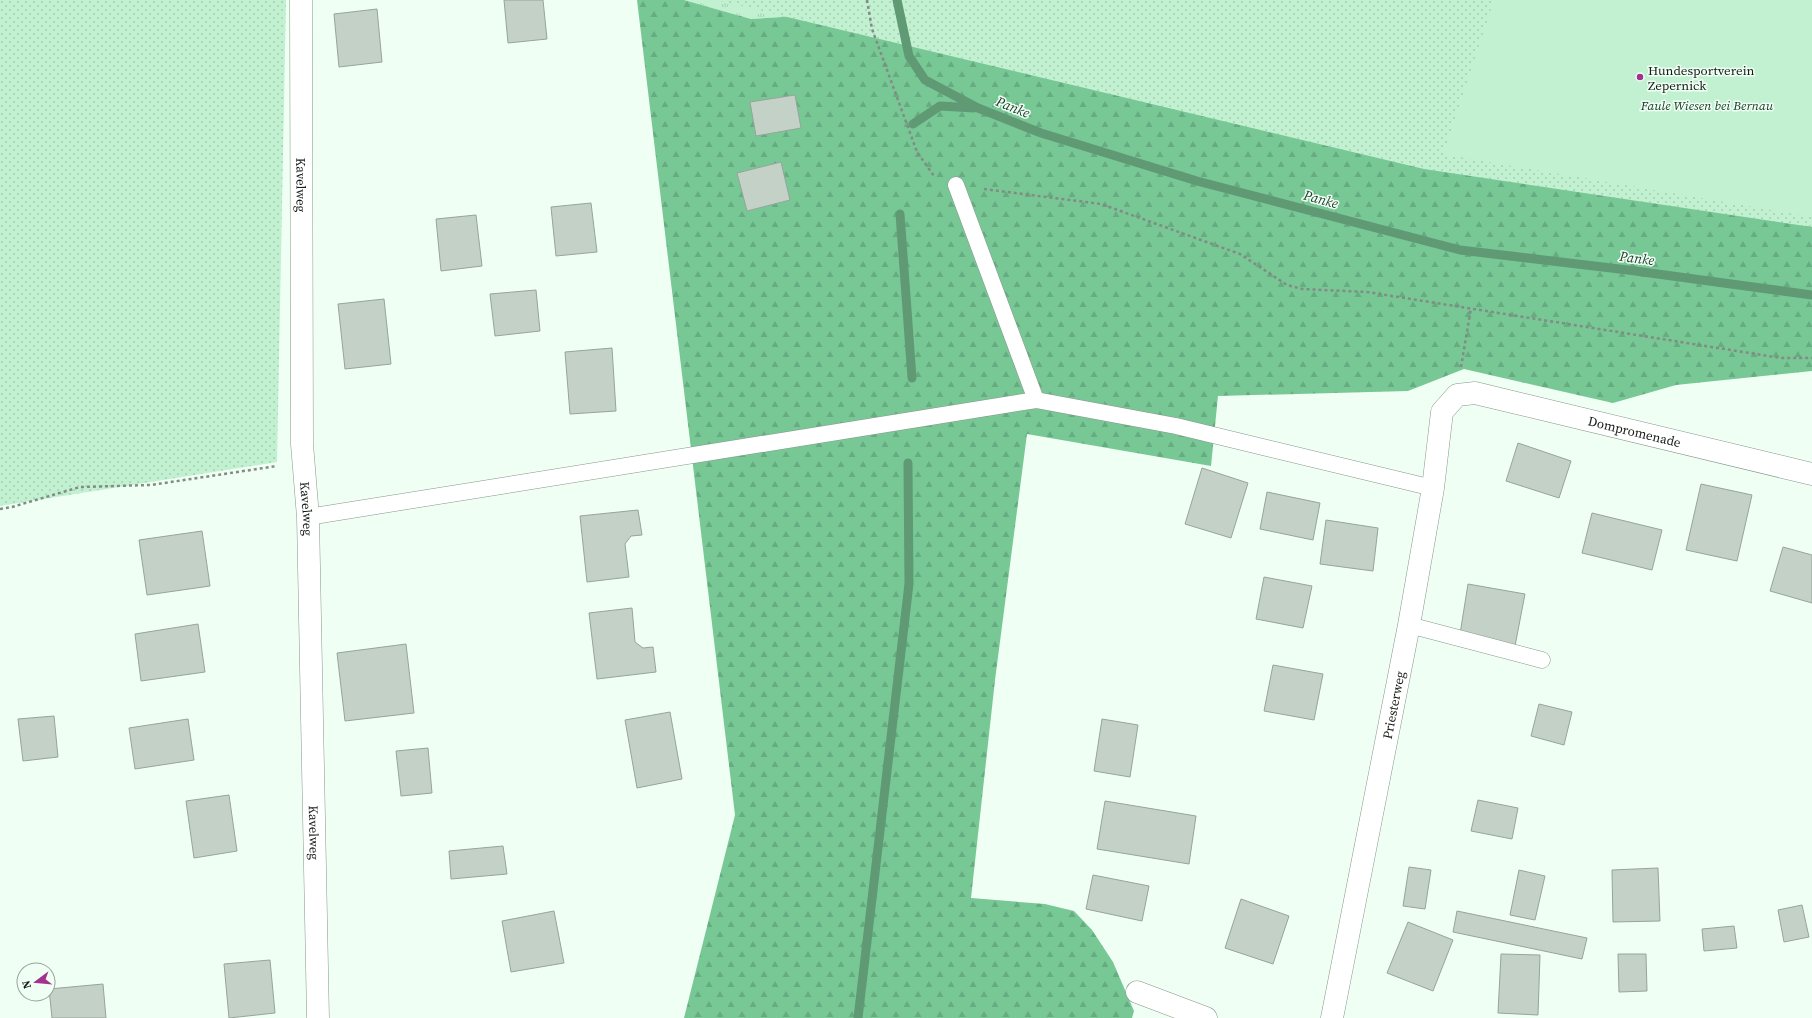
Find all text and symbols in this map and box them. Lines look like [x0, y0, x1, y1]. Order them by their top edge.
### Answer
place label: Hundesportverein Zepernick [1648, 62, 1755, 94]
marker: Hundesportverein Zepernick [1635, 72, 1645, 82]
water label: Panke [992, 91, 1033, 123]
park label: Faule Wiesen bei Bernau [1640, 97, 1774, 114]
street label: Kavelweg [293, 158, 310, 213]
water label: Panke [1301, 185, 1341, 213]
water label: Panke [1617, 246, 1656, 270]
street label: Dompromenade [1586, 412, 1683, 451]
street label: Kavelweg [297, 481, 317, 536]
street label: Priesterweg [1378, 669, 1408, 740]
street label: Kavelweg [305, 805, 323, 860]
north arrow [16, 962, 56, 1002]
text: N [19, 979, 35, 991]

